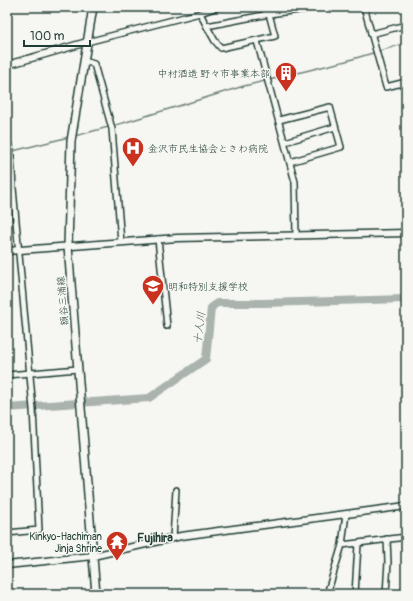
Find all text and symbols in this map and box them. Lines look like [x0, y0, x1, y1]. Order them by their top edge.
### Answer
scale bar [24, 22, 90, 48]
text: 100 m [30, 29, 65, 44]
building icon: 中村酒造 野々市事業本部 [273, 60, 299, 93]
place label: 中村酒造 野々市事業本部 [158, 68, 270, 80]
hospital icon: 金沢市民生協会ときわ病院 [120, 135, 146, 168]
place label: 金沢市民生協会ときわ病院 [148, 143, 268, 155]
school or university icon: 明和特別支援学校 [140, 273, 166, 306]
street label: 額谷三浦線 [55, 275, 71, 326]
place label: 明和特別支援学校 [168, 281, 248, 293]
water label: 十人川 [191, 311, 208, 345]
temple icon: Kinkyo-Hachiman Jinja Shrine [104, 529, 130, 562]
place label: Kinkyo-Hachiman Jinja Shrine [29, 531, 102, 555]
district label: Fujihira [137, 531, 173, 546]

